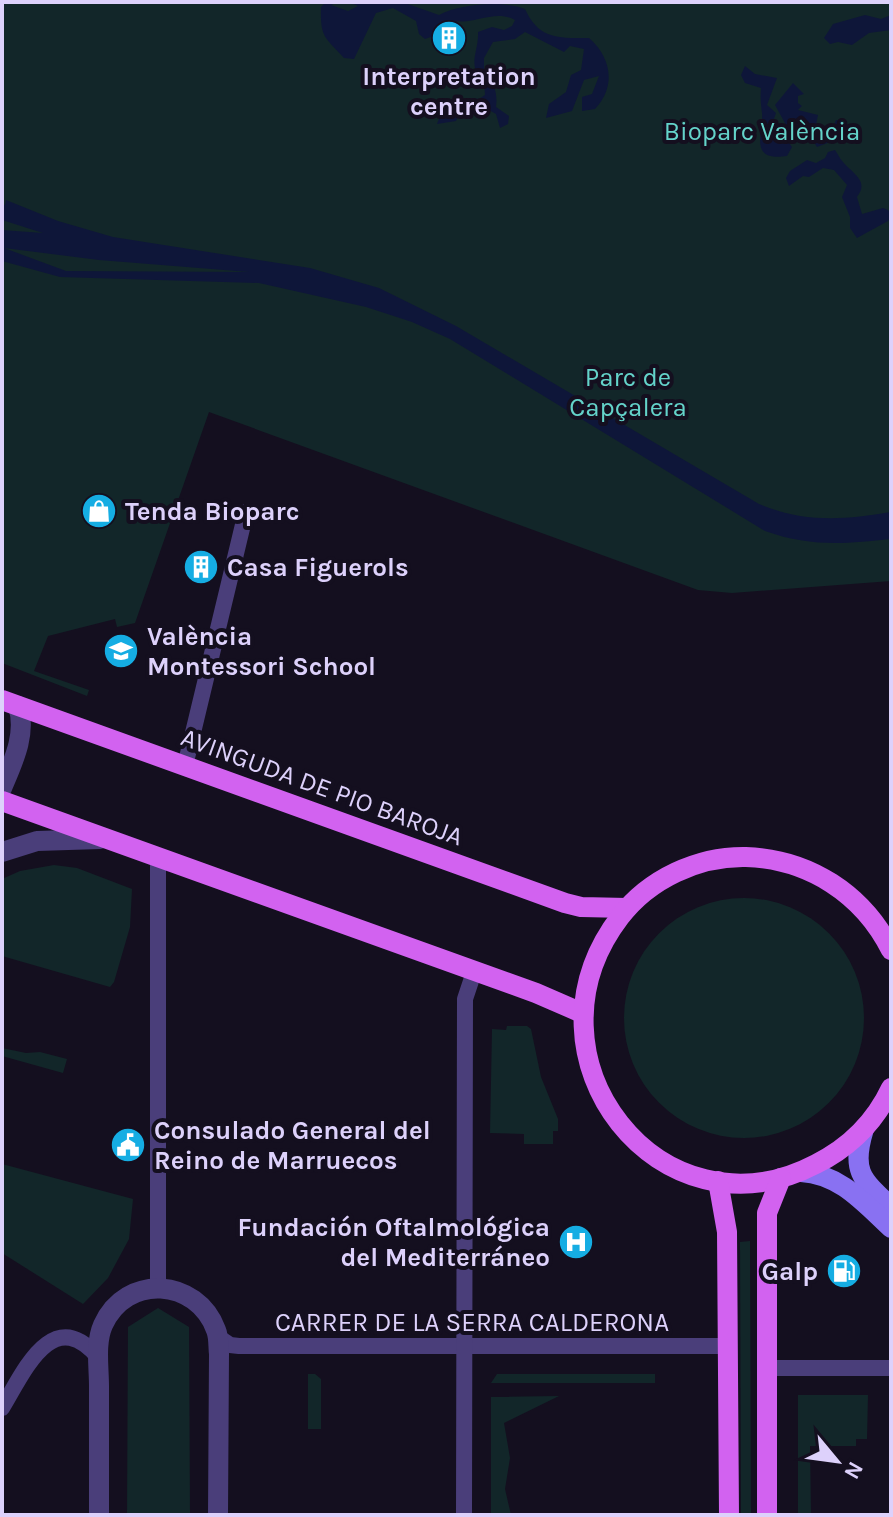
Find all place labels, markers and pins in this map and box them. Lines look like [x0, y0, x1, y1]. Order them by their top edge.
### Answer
building icon: Interpretation centre [430, 19, 468, 57]
place label: Interpretation centre [362, 61, 536, 122]
shop icon: Tenda Bioparc [80, 492, 118, 530]
place label: Tenda Bioparc [125, 496, 300, 527]
building icon: Casa Figuerols [182, 548, 220, 586]
place label: Casa Figuerols [227, 552, 409, 583]
place label: València Montessori School [147, 621, 376, 682]
school or university icon: València Montessori School [102, 632, 140, 670]
place label: Consulado General del Reino de Marruecos [154, 1115, 431, 1176]
public building icon: Consulado General del Reino de Marruecos [109, 1126, 147, 1164]
place label: Fundación Oftalmológica del Mediterráneo [238, 1212, 550, 1273]
hospital icon: Fundación Oftalmológica del Mediterráneo [557, 1223, 595, 1261]
fuel station icon: Galp [825, 1252, 863, 1290]
place label: Galp [761, 1256, 818, 1287]

